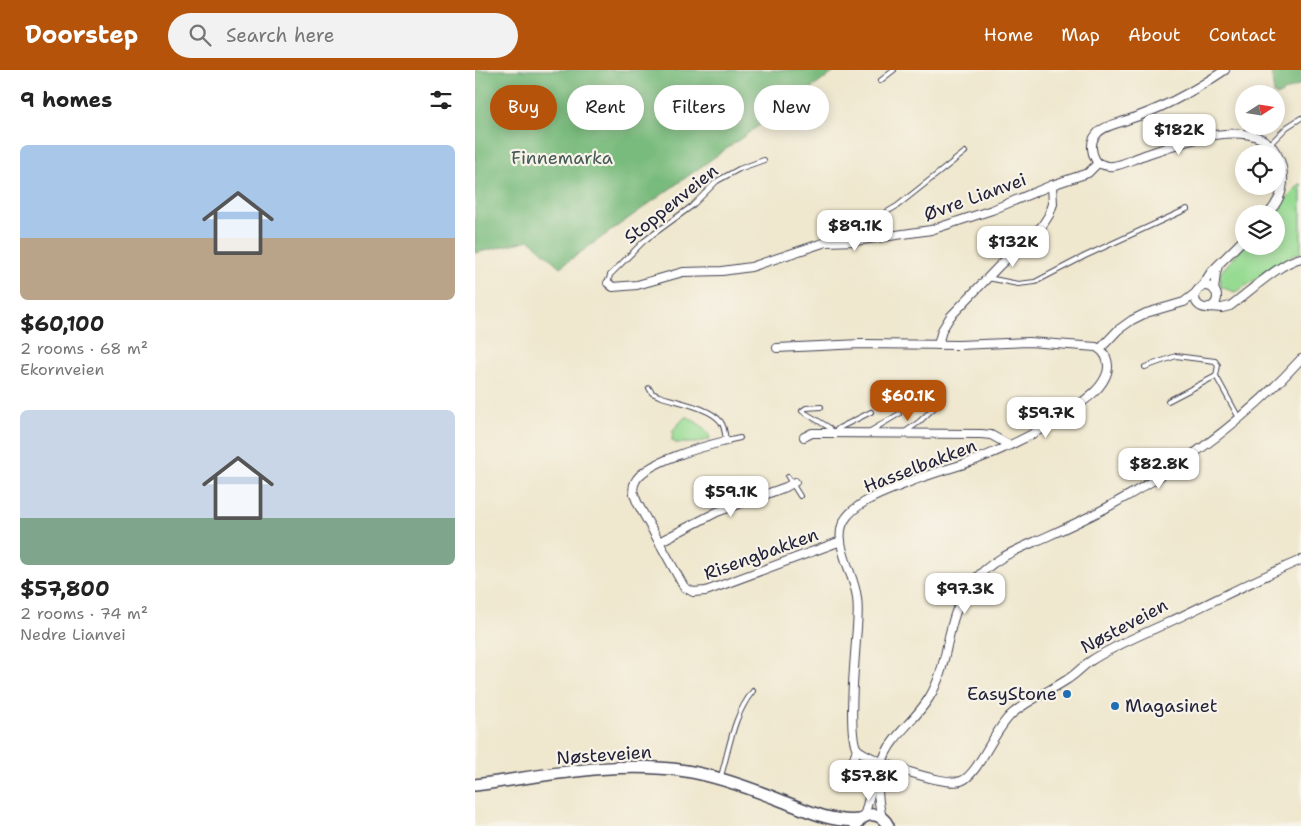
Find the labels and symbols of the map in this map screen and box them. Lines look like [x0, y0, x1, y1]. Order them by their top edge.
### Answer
north arrow [1235, 85, 1285, 135]
pin: $182K [1144, 114, 1214, 156]
park label: Finnemarka [511, 146, 613, 170]
street label: Stoppenveien [619, 159, 723, 249]
street label: Øvre Lianvei [920, 167, 1030, 227]
pin: $89.1K [814, 210, 896, 252]
pin: $132K [978, 226, 1048, 268]
pin: $60.1K [867, 380, 949, 422]
pin: $59.7K [1005, 396, 1087, 439]
street label: Hasselbakken [860, 433, 980, 499]
pin: $82.8K [1118, 448, 1200, 490]
pin: $59.1K [690, 476, 772, 518]
street label: Risengbakken [700, 522, 822, 586]
pin: $97.3K [924, 572, 1006, 615]
street label: Nøsteveien [1076, 593, 1172, 659]
place label: EasyStone [967, 682, 1057, 706]
marker: EasyStone [1061, 688, 1073, 700]
place label: Magasinet [1125, 694, 1218, 718]
marker: Magasinet [1109, 700, 1121, 712]
street label: Nøsteveien [556, 740, 652, 770]
pin: $57.8K [828, 760, 910, 802]

